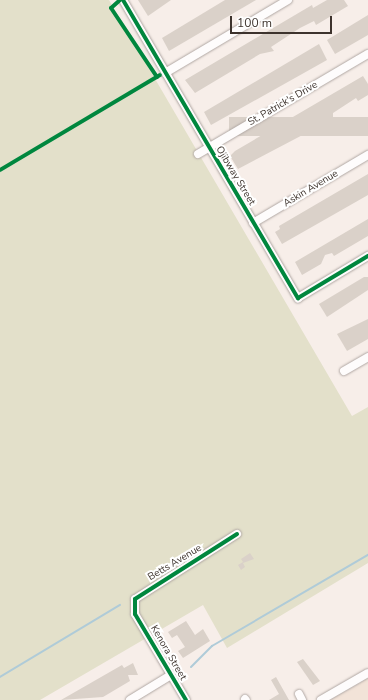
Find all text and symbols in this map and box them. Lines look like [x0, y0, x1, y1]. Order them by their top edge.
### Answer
scale bar [232, 8, 334, 34]
text: 100 m [237, 15, 272, 31]
street label: St. Patrick's Drive [246, 79, 320, 129]
street label: Ojibway Street [213, 144, 257, 208]
street label: Askin Avenue [281, 168, 341, 210]
street label: Betts Avenue [146, 542, 204, 584]
street label: Kenora Street [147, 623, 189, 683]

